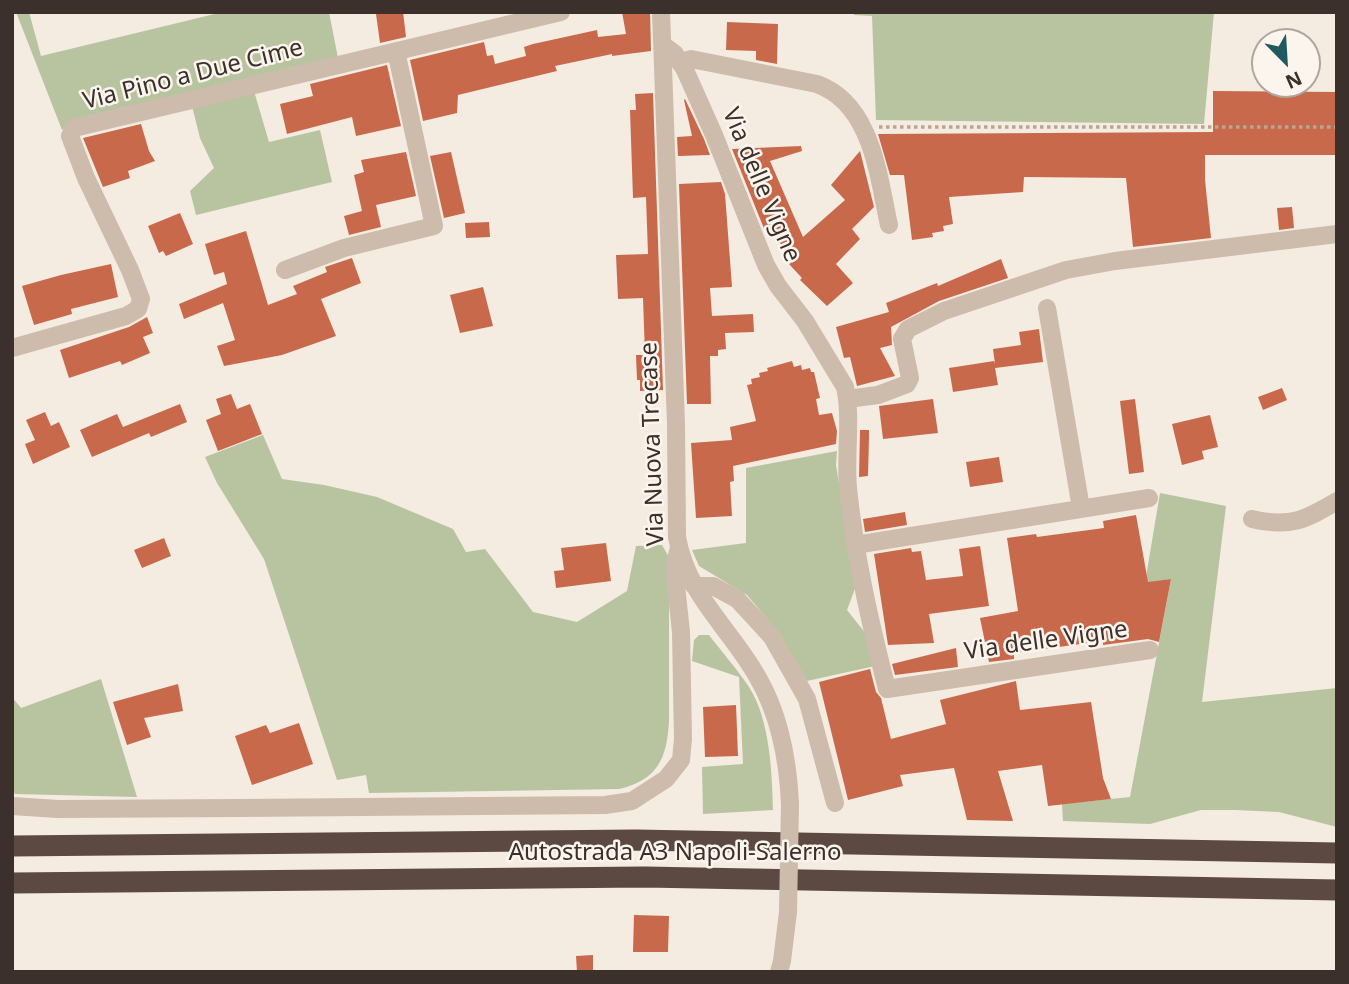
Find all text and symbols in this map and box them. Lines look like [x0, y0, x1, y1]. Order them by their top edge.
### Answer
north arrow [1251, 28, 1321, 98]
street label: Via Pino a Due Cime [80, 34, 306, 116]
text: N [1281, 65, 1306, 95]
street label: Via delle Vigne [716, 104, 806, 266]
street label: Via Nuova Trecase [635, 341, 671, 547]
street label: Via delle Vigne [963, 615, 1129, 667]
street label: Autostrada A3 Napoli-Salerno [509, 839, 841, 867]

